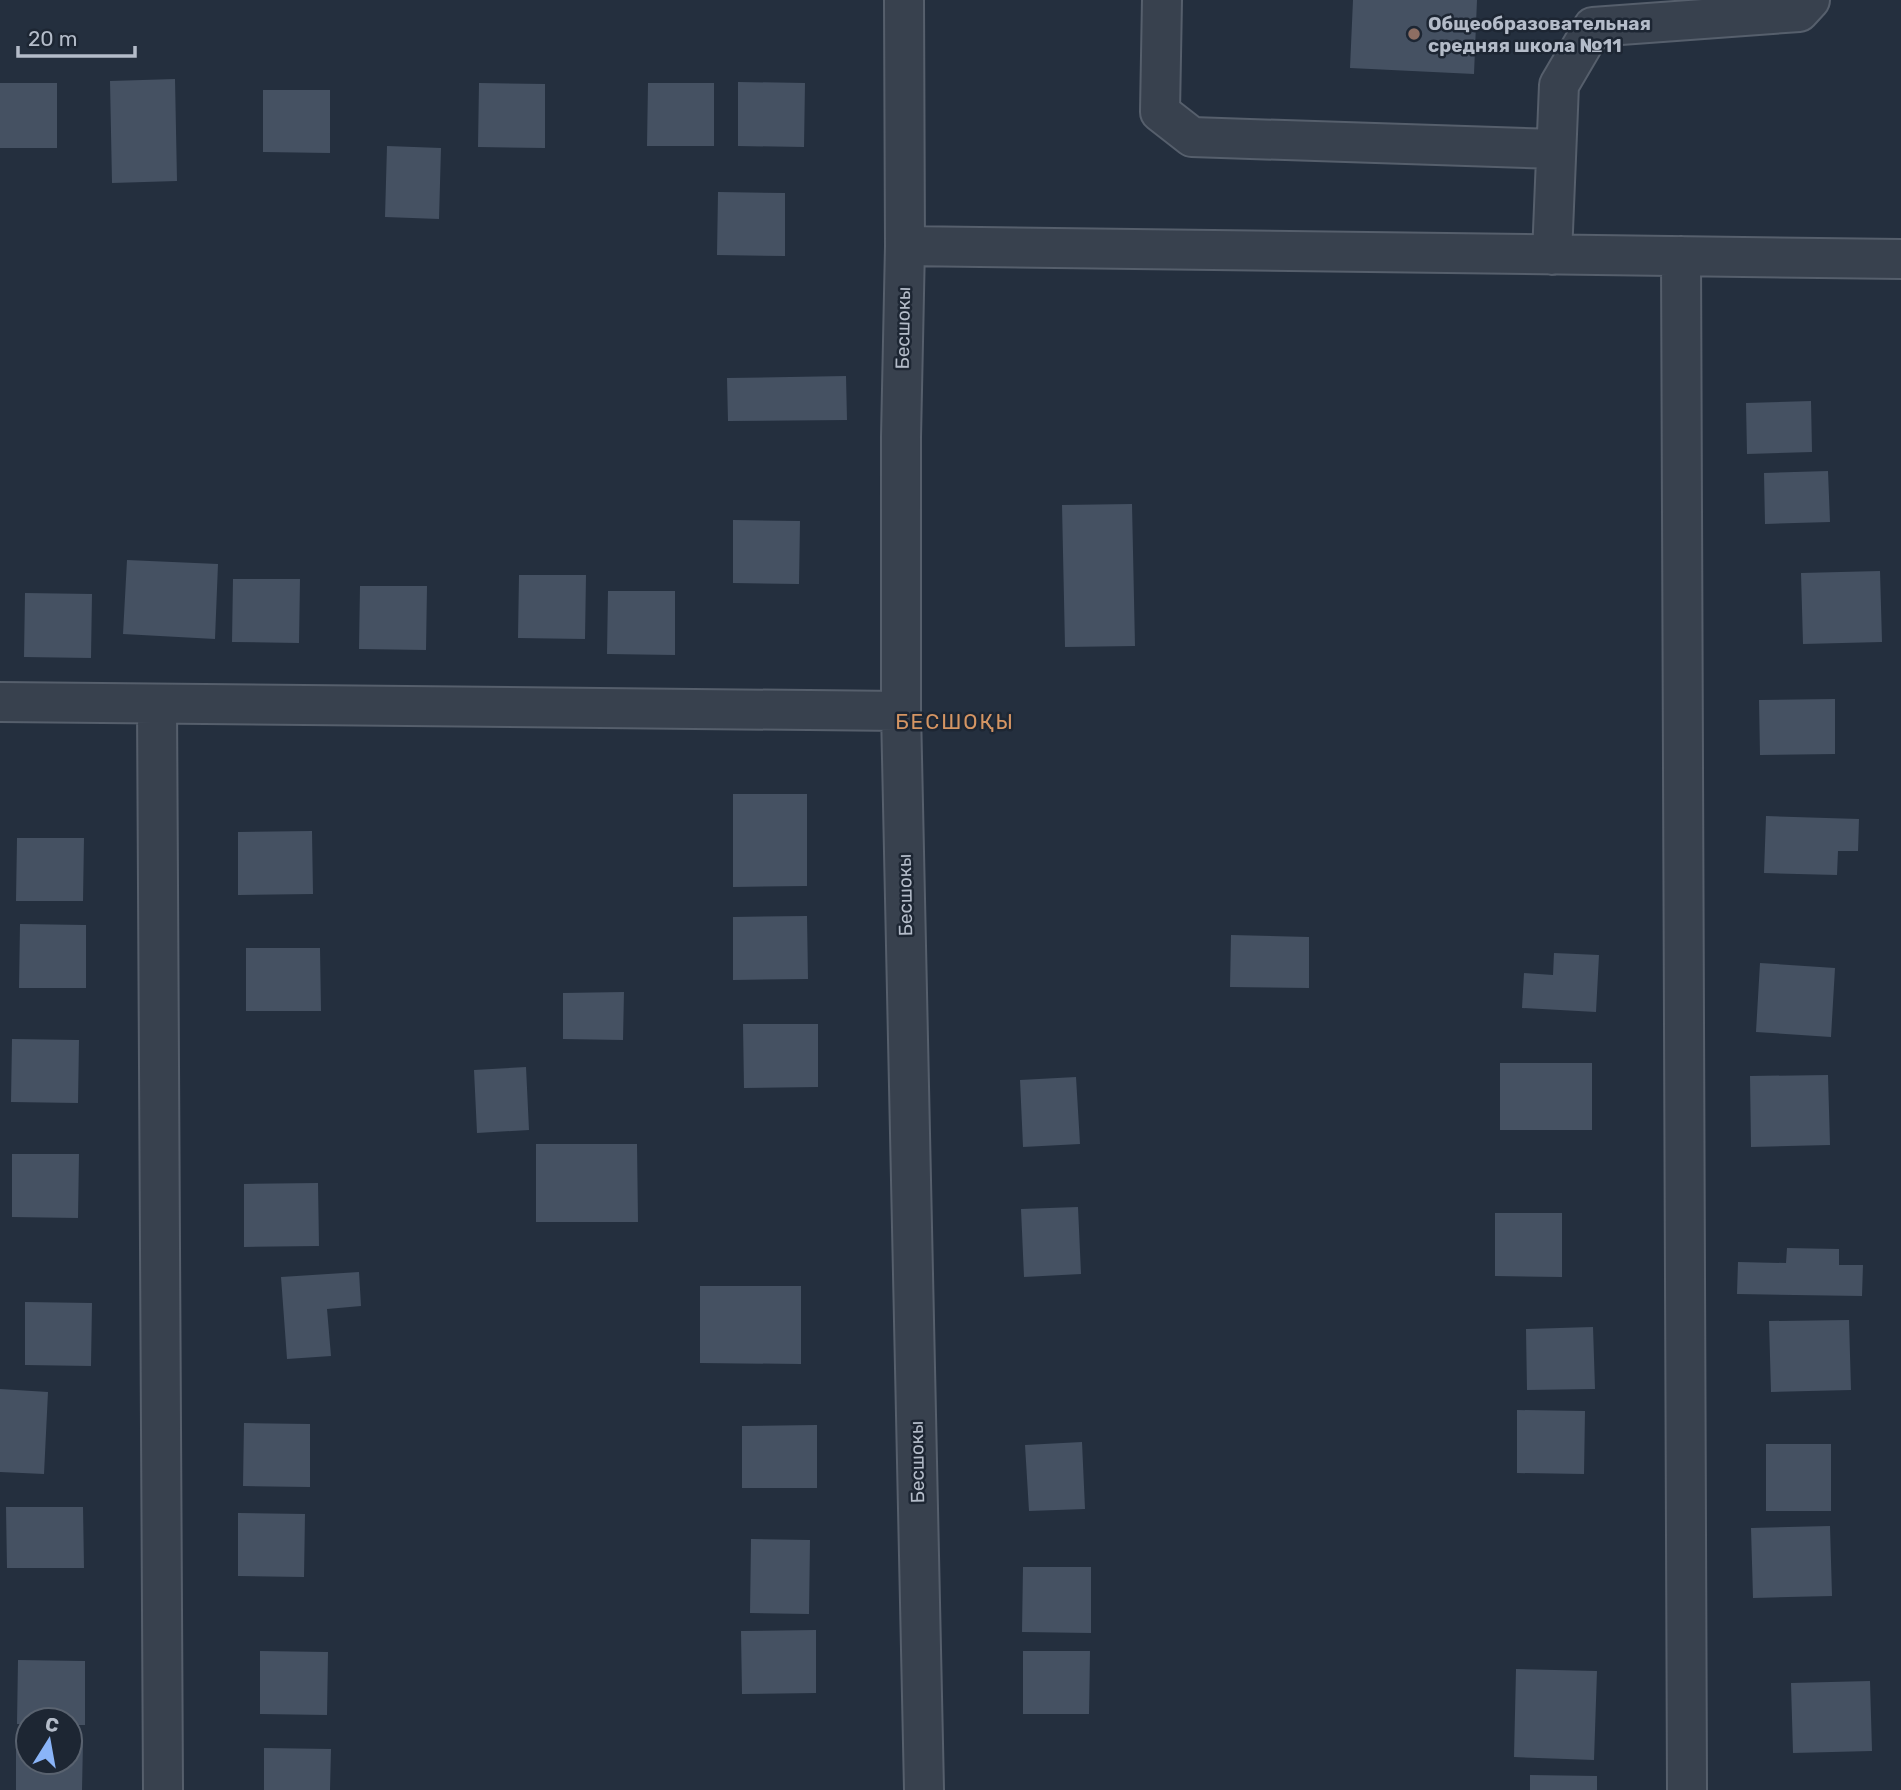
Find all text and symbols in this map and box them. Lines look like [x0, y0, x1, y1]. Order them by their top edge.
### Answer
place label: Общеобразовательная средняя школа №11 [1428, 12, 1651, 57]
scale bar [18, 14, 135, 58]
text: 20 m [28, 26, 77, 51]
marker: Общеобразовательная средняя школа №11 [1406, 26, 1422, 42]
street label: Бесшокы [891, 286, 915, 370]
district label: БЕСШОҚЫ [895, 709, 1015, 734]
street label: Бесшокы [893, 853, 917, 937]
street label: Бесшокы [905, 1420, 929, 1504]
north arrow [14, 1706, 84, 1776]
text: С [43, 1712, 61, 1737]

